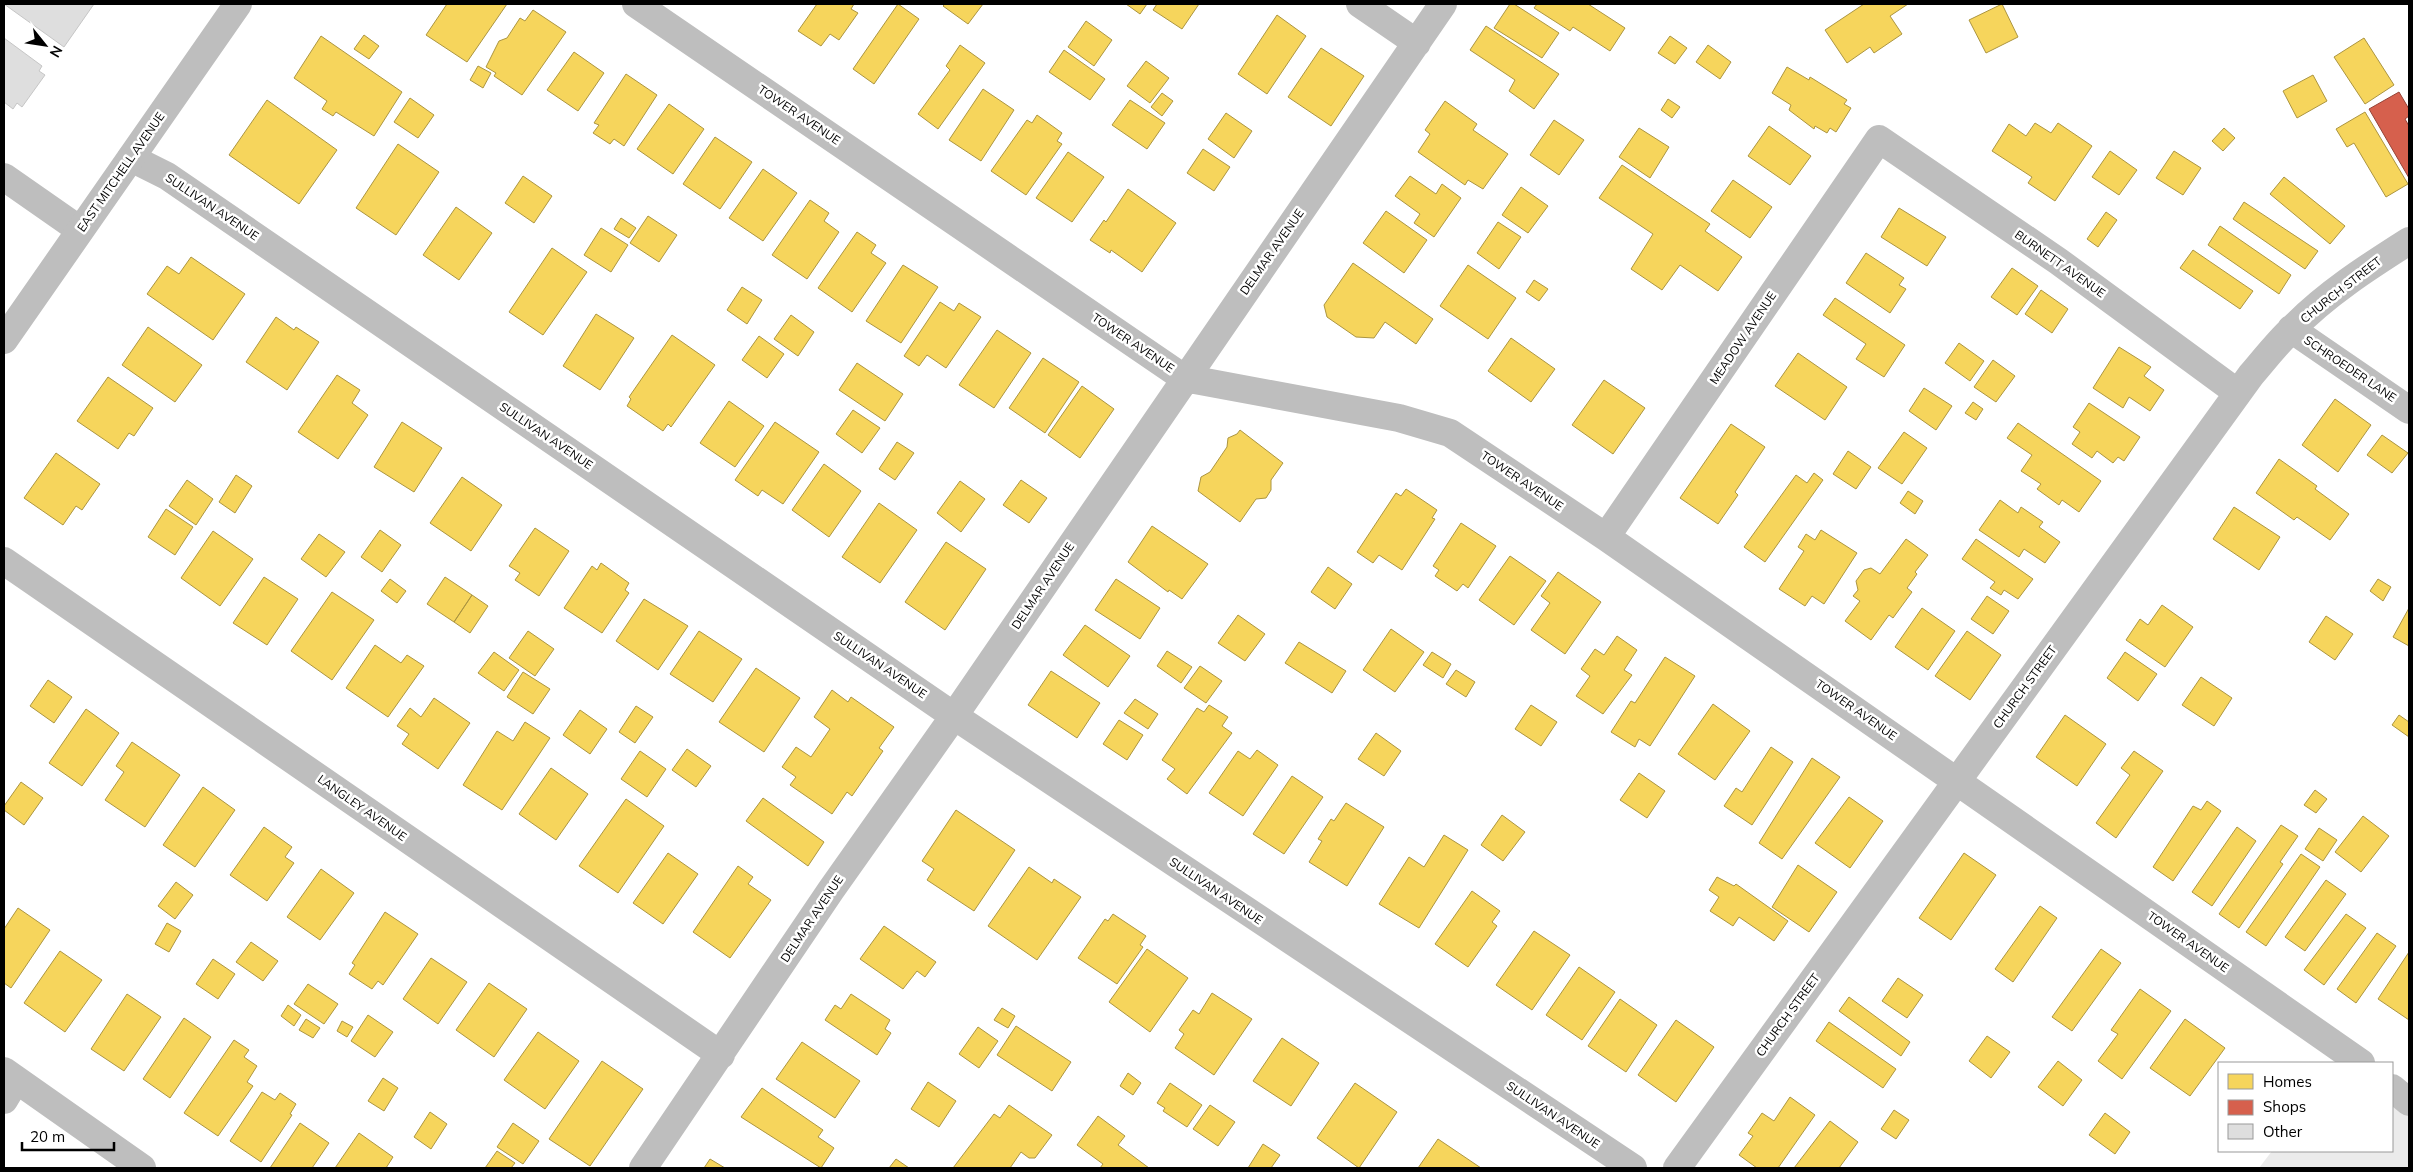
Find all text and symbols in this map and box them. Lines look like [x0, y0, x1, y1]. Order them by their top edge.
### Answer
north arrow [20, 20, 70, 70]
text: N [46, 42, 67, 61]
street label: TOWER AVENUE [755, 82, 843, 148]
street label: EAST MITCHELL AVENUE [74, 109, 168, 234]
street label: SULLIVAN AVENUE [163, 170, 262, 243]
street label: DELMAR AVENUE [1236, 206, 1307, 298]
street label: BURNETT AVENUE [2012, 227, 2109, 300]
street label: CHURCH STREET [2297, 253, 2385, 326]
street label: MEADOW AVENUE [1706, 288, 1779, 387]
street label: TOWER AVENUE [1089, 310, 1177, 376]
street label: SCHROEDER LANE [2301, 332, 2399, 405]
street label: SULLIVAN AVENUE [497, 399, 596, 472]
street label: TOWER AVENUE [1478, 448, 1566, 514]
street label: DELMAR AVENUE [1008, 539, 1077, 632]
street label: SULLIVAN AVENUE [831, 628, 930, 701]
street label: CHURCH STREET [1989, 642, 2060, 731]
street label: TOWER AVENUE [1813, 676, 1900, 743]
street label: LANGLEY AVENUE [315, 771, 410, 844]
street label: SULLIVAN AVENUE [1167, 854, 1266, 927]
street label: DELMAR AVENUE [777, 872, 846, 965]
street label: TOWER AVENUE [2145, 908, 2232, 975]
street label: CHURCH STREET [1752, 970, 1823, 1059]
legend [2218, 1062, 2393, 1152]
text: Homes [2263, 1072, 2312, 1091]
street label: SULLIVAN AVENUE [1504, 1078, 1603, 1151]
text: Shops [2263, 1097, 2306, 1116]
scale bar [22, 1120, 115, 1152]
text: Other [2263, 1122, 2303, 1141]
text: 20 m [30, 1127, 65, 1146]

